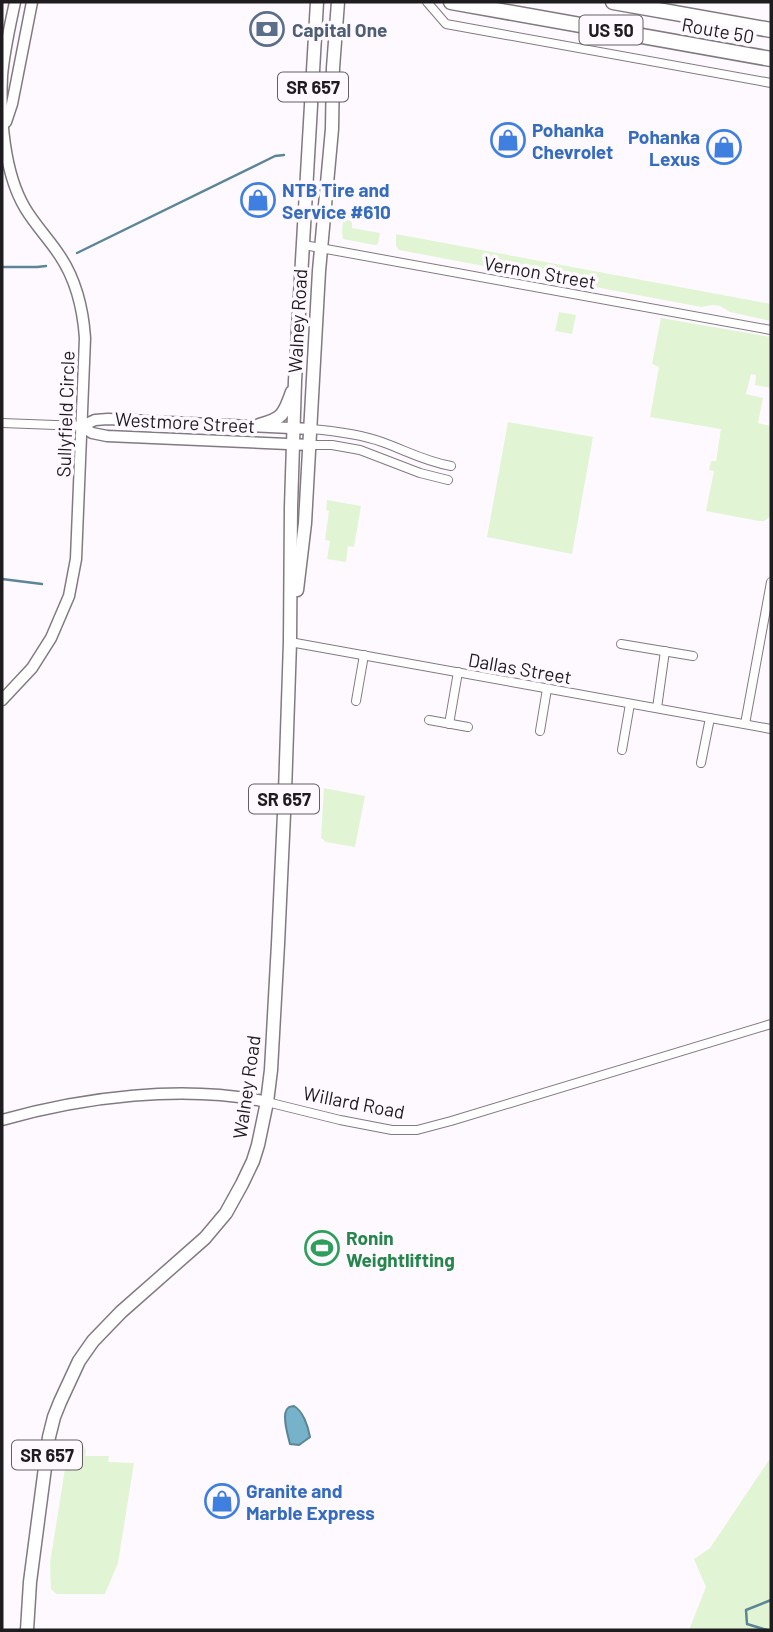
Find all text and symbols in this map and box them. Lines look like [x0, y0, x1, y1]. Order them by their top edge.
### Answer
bank icon: Capital One [248, 10, 286, 48]
street label: Route 50 [680, 12, 756, 48]
road number: US 50 [580, 15, 642, 44]
place label: Capital One [292, 18, 387, 41]
road number: SR 657 [278, 72, 348, 102]
place label: Pohanka Chevrolet [532, 118, 613, 163]
shop icon: Pohanka Chevrolet [489, 121, 527, 159]
place label: Pohanka Lexus [628, 125, 700, 170]
shop icon: Pohanka Lexus [705, 128, 743, 166]
place label: NTB Tire and Service #610 [282, 178, 391, 223]
shop icon: NTB Tire and Service #610 [239, 181, 277, 219]
street label: Vernon Street [482, 251, 598, 293]
street label: Walney Road [283, 268, 311, 374]
street label: Sullyfield Circle [51, 350, 79, 478]
street label: Westmore Street [114, 407, 256, 437]
street label: Dallas Street [466, 648, 574, 688]
road number: SR 657 [249, 784, 319, 814]
street label: Walney Road [227, 1034, 265, 1140]
street label: Willard Road [301, 1081, 407, 1123]
place label: Ronin Weightlifting [346, 1226, 455, 1271]
sports icon: Ronin Weightlifting [303, 1229, 341, 1267]
road number: SR 657 [12, 1440, 82, 1470]
place label: Granite and Marble Express [246, 1479, 375, 1524]
shop icon: Granite and Marble Express [203, 1482, 241, 1520]

